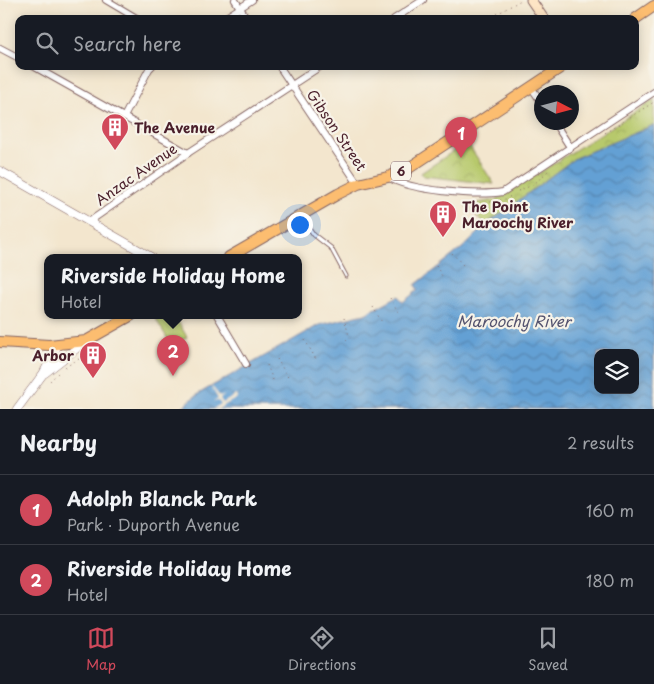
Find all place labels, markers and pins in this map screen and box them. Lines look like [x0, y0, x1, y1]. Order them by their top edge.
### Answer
building icon: The Avenue [100, 112, 130, 151]
place label: The Avenue [134, 117, 215, 138]
pin: 1 [445, 117, 477, 158]
place label: The Point Maroochy River [462, 196, 574, 233]
building icon: The Point Maroochy River [428, 199, 458, 238]
pin: 2 [157, 335, 189, 376]
building icon: Arbor [78, 340, 108, 379]
place label: Arbor [31, 345, 75, 366]

